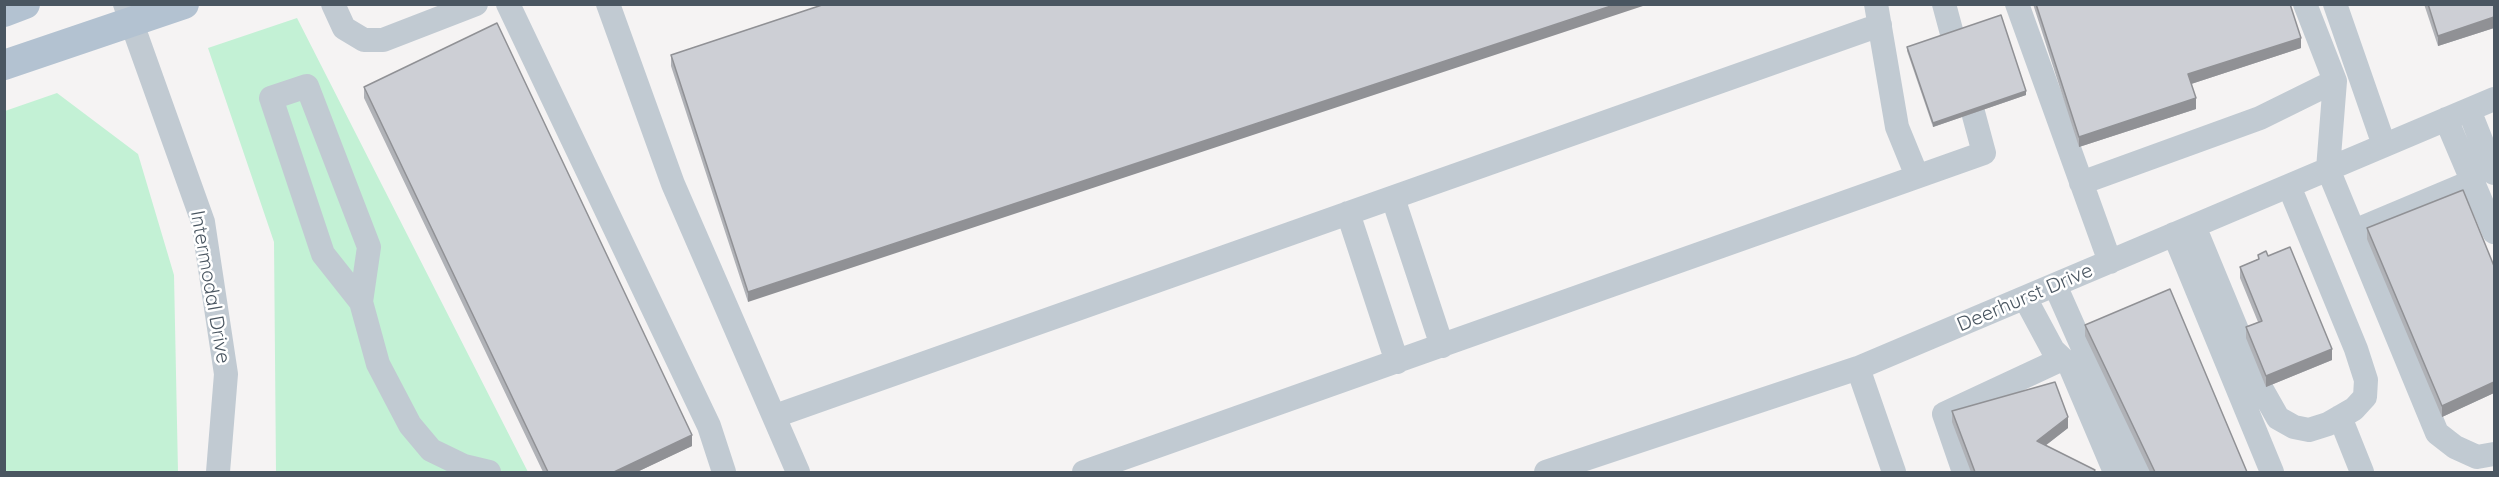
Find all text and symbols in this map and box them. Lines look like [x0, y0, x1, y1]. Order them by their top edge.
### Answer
street label: Intermodal Drive [185, 209, 235, 365]
street label: Deerhurst Drive [1954, 259, 2096, 337]

